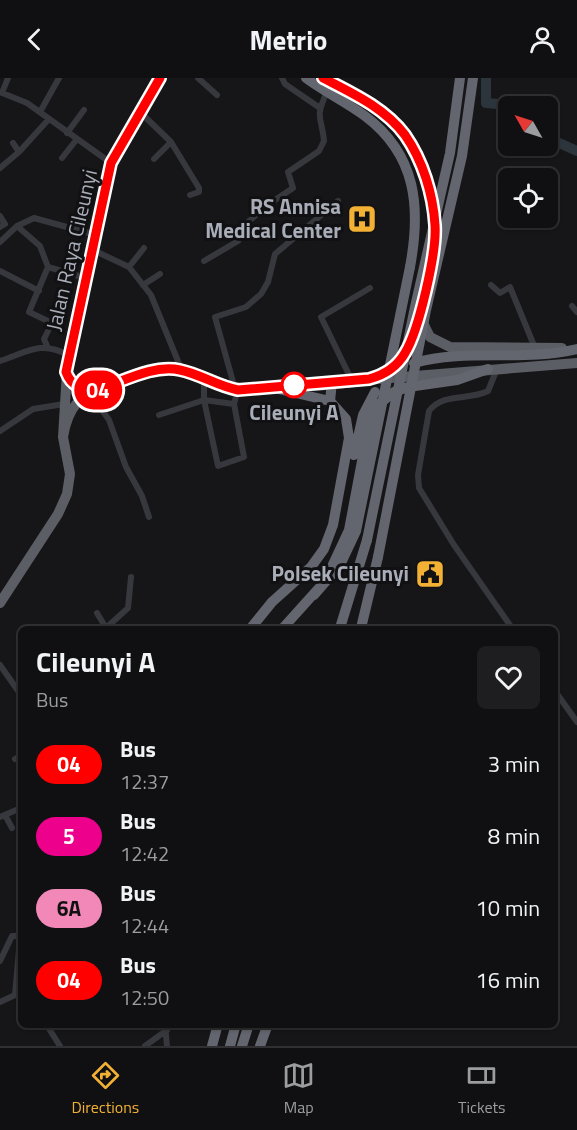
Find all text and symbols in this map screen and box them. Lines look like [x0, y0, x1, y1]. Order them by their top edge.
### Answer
text: Metrio [250, 19, 327, 60]
icon: back [18, 23, 51, 56]
icon: person [526, 23, 559, 56]
north arrow [498, 96, 558, 156]
map controls [498, 96, 558, 228]
street label: Jalan Raya Cileunyi [37, 166, 105, 334]
button: locate [498, 168, 558, 228]
place label: RS Annisa Medical Center [205, 190, 341, 246]
hospital icon: RS Annisa Medical Center [346, 203, 378, 235]
line badge: 04 [71, 370, 125, 410]
marker: Cileunyi A [281, 372, 307, 398]
text: 04 [86, 374, 110, 406]
place label: Cileunyi A [249, 396, 339, 428]
place label: Polsek Cileunyi [271, 557, 409, 589]
public building icon: Polsek Cileunyi [414, 558, 446, 590]
text: Cileunyi A [36, 640, 155, 683]
button: heart [477, 646, 540, 709]
text: Bus [36, 684, 68, 715]
text: Bus [120, 732, 156, 766]
text: 3 min [488, 747, 540, 781]
text: 04 [57, 748, 81, 780]
text: 12:37 [120, 766, 169, 797]
text: Bus [120, 804, 156, 838]
text: 8 min [488, 819, 540, 853]
text: 5 [63, 820, 75, 852]
text: 12:42 [120, 838, 169, 869]
text: Bus [120, 876, 156, 910]
text: 10 min [475, 891, 540, 925]
text: 6A [57, 892, 81, 924]
text: 12:44 [120, 910, 169, 941]
text: Bus [120, 948, 156, 982]
text: 16 min [475, 963, 540, 997]
text: 04 [57, 964, 81, 996]
text: 12:50 [120, 982, 169, 1013]
tab: Directions [71, 1059, 139, 1119]
tab: Map [282, 1059, 315, 1119]
tab: Tickets [458, 1059, 506, 1119]

